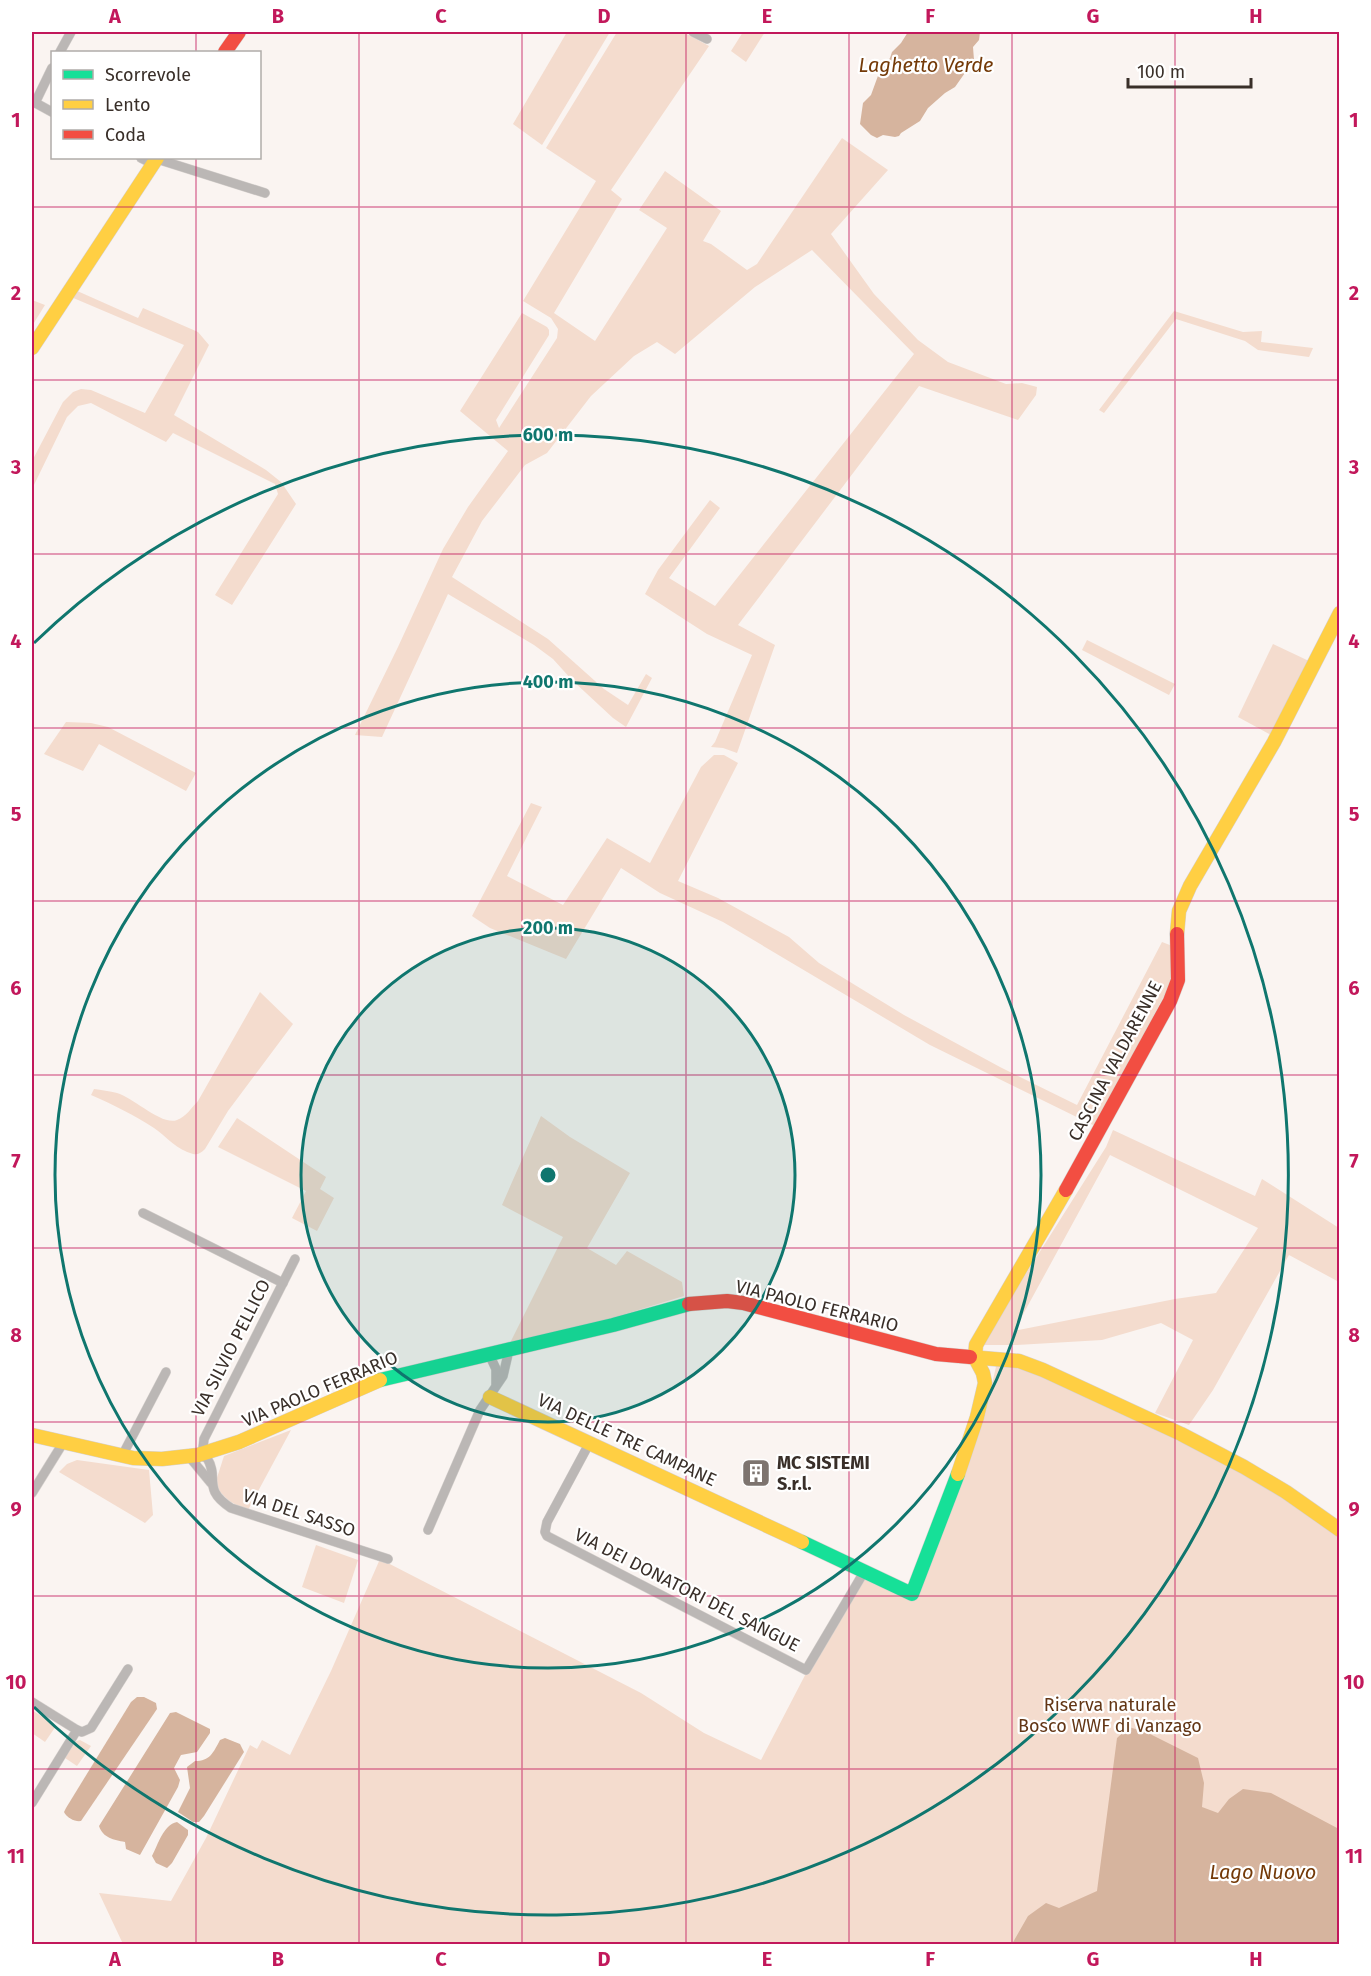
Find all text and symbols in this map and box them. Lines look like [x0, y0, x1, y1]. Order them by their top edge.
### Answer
text: A [108, 4, 122, 28]
text: B [272, 4, 284, 28]
text: C [435, 4, 447, 28]
text: D [597, 4, 611, 28]
text: E [762, 4, 772, 28]
text: F [925, 4, 935, 28]
text: G [1087, 4, 1099, 28]
text: H [1249, 4, 1263, 28]
legend [51, 51, 261, 159]
scale bar [1128, 51, 1251, 89]
water label: Laghetto Verde [859, 53, 993, 77]
text: 100 m [1137, 61, 1185, 83]
text: Scorrevole [105, 64, 191, 86]
text: Lento [105, 94, 151, 116]
text: 1 [11, 108, 21, 132]
text: 1 [1349, 108, 1359, 132]
text: Coda [105, 124, 146, 146]
text: 2 [11, 281, 21, 305]
text: 2 [1349, 281, 1359, 305]
text: 600 m [523, 424, 573, 446]
text: 3 [10, 455, 21, 479]
text: 3 [1348, 455, 1359, 479]
text: 4 [10, 629, 22, 653]
text: 4 [1348, 629, 1360, 653]
text: 400 m [523, 671, 573, 693]
text: 5 [11, 802, 22, 826]
text: 5 [1349, 802, 1360, 826]
text: 200 m [523, 917, 573, 939]
text: 6 [10, 976, 22, 1000]
text: 6 [1348, 976, 1360, 1000]
street label: CASCINA VALDARENNE [1063, 977, 1167, 1145]
text: 7 [11, 1149, 21, 1173]
text: 7 [1349, 1149, 1359, 1173]
centre of rings [538, 1165, 558, 1185]
street label: VIA PAOLO FERRARIO [733, 1275, 901, 1337]
street label: VIA SILVIO PELLICO [187, 1276, 275, 1420]
text: 8 [10, 1323, 22, 1347]
text: 8 [1348, 1323, 1360, 1347]
street label: VIA PAOLO FERRARIO [239, 1346, 401, 1432]
street label: VIA DELLE TRE CAMPANE [534, 1389, 720, 1491]
place label: MC SISTEMI S.r.l. [777, 1452, 870, 1495]
building icon: MC SISTEMI S.r.l. [740, 1457, 772, 1489]
street label: VIA DEL SASSO [240, 1484, 358, 1542]
text: 9 [10, 1497, 22, 1521]
text: 9 [1348, 1497, 1360, 1521]
street label: VIA DEI DONATORI DEL SANGUE [571, 1524, 803, 1656]
text: 10 [6, 1670, 26, 1694]
text: 10 [1344, 1670, 1364, 1694]
park label: Riserva naturale Bosco WWF di Vanzago [1018, 1694, 1202, 1737]
text: 11 [7, 1844, 25, 1868]
text: 11 [1345, 1844, 1363, 1868]
water label: Lago Nuovo [1210, 1860, 1316, 1884]
text: A [108, 1947, 122, 1971]
text: B [272, 1947, 284, 1971]
text: C [435, 1947, 447, 1971]
text: D [597, 1947, 611, 1971]
text: E [762, 1947, 772, 1971]
text: F [925, 1947, 935, 1971]
text: G [1087, 1947, 1099, 1971]
text: H [1249, 1947, 1263, 1971]

